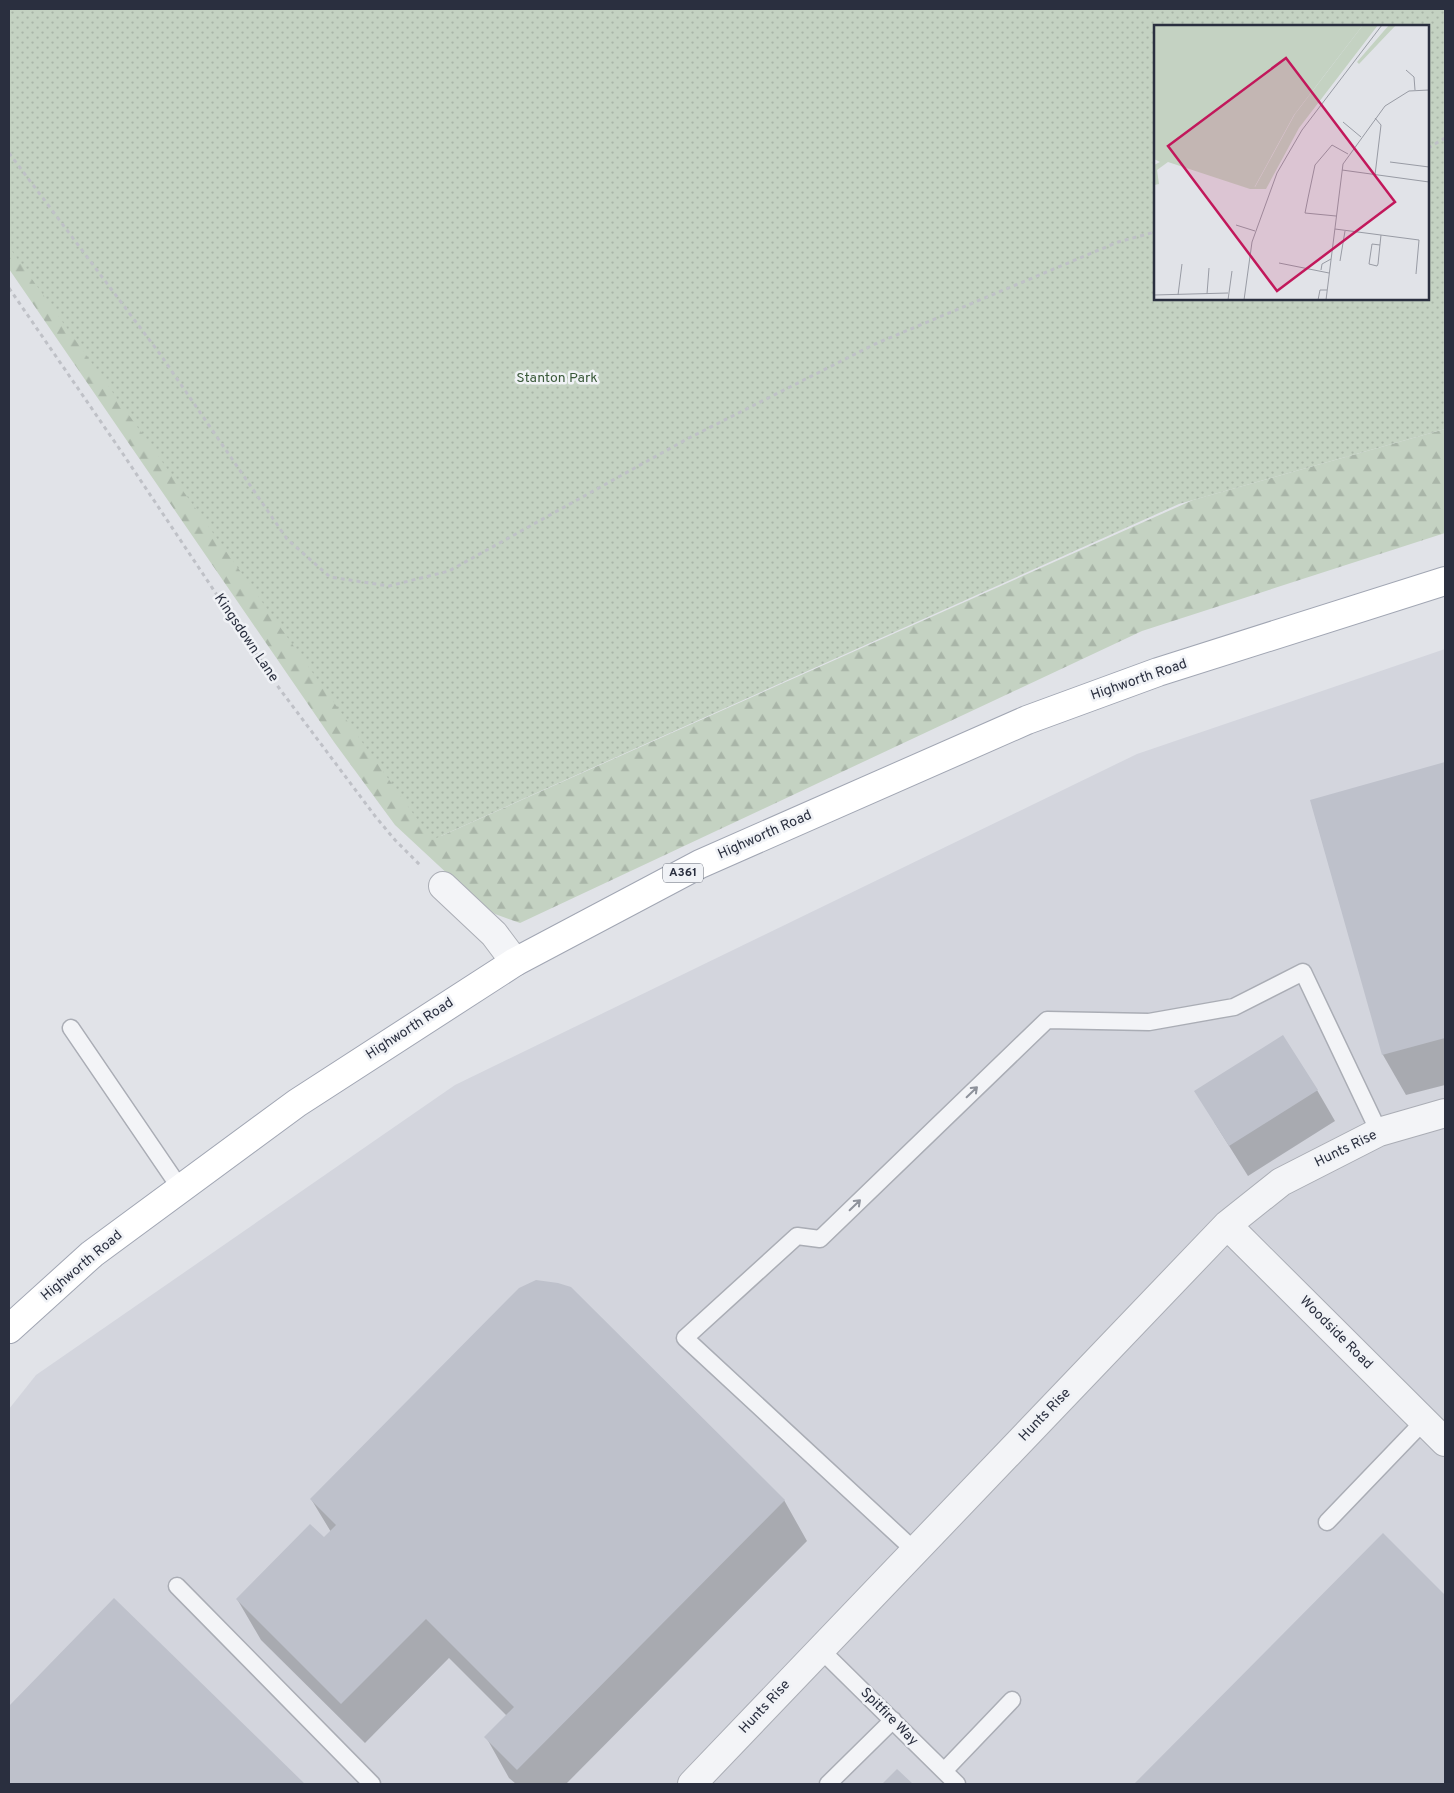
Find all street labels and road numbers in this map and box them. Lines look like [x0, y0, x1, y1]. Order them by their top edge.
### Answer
street label: Kingsdown Lane [210, 591, 282, 685]
street label: Highworth Road [1089, 656, 1189, 704]
street label: Highworth Road [715, 807, 815, 863]
road number: A361 [663, 864, 703, 882]
street label: Highworth Road [363, 994, 457, 1064]
street label: Hunts Rise [1312, 1127, 1380, 1171]
street label: Highworth Road [38, 1227, 126, 1305]
street label: Woodside Road [1296, 1293, 1376, 1373]
street label: Hunts Rise [1016, 1385, 1074, 1445]
street label: Hunts Rise [736, 1677, 794, 1737]
street label: Spitfire Way [856, 1684, 922, 1750]

